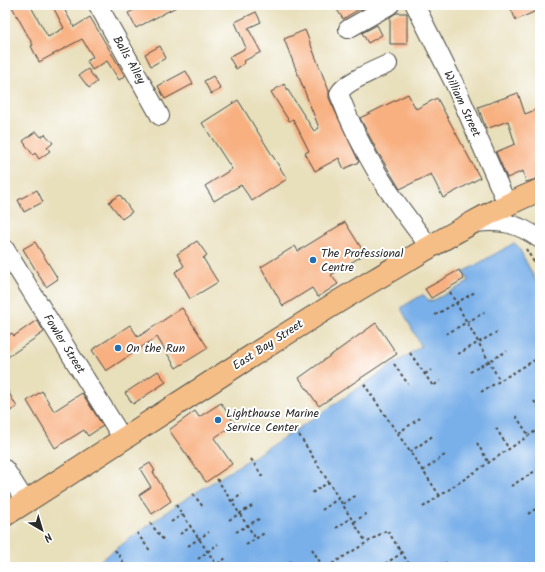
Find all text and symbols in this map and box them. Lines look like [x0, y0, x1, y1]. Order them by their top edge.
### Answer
street label: Balls Alley [107, 32, 151, 88]
street label: William Street [438, 68, 486, 141]
place label: The Professional Centre [321, 244, 403, 277]
marker: The Professional Centre [308, 255, 318, 265]
street label: Fowler Street [38, 310, 90, 378]
street label: East Bay Street [229, 315, 308, 375]
place label: On the Run [126, 339, 185, 358]
marker: On the Run [113, 343, 123, 353]
place label: Lighthouse Marine Service Center [226, 404, 319, 437]
marker: Lighthouse Marine Service Center [213, 415, 223, 425]
north arrow [22, 510, 62, 550]
text: N [39, 528, 56, 546]

